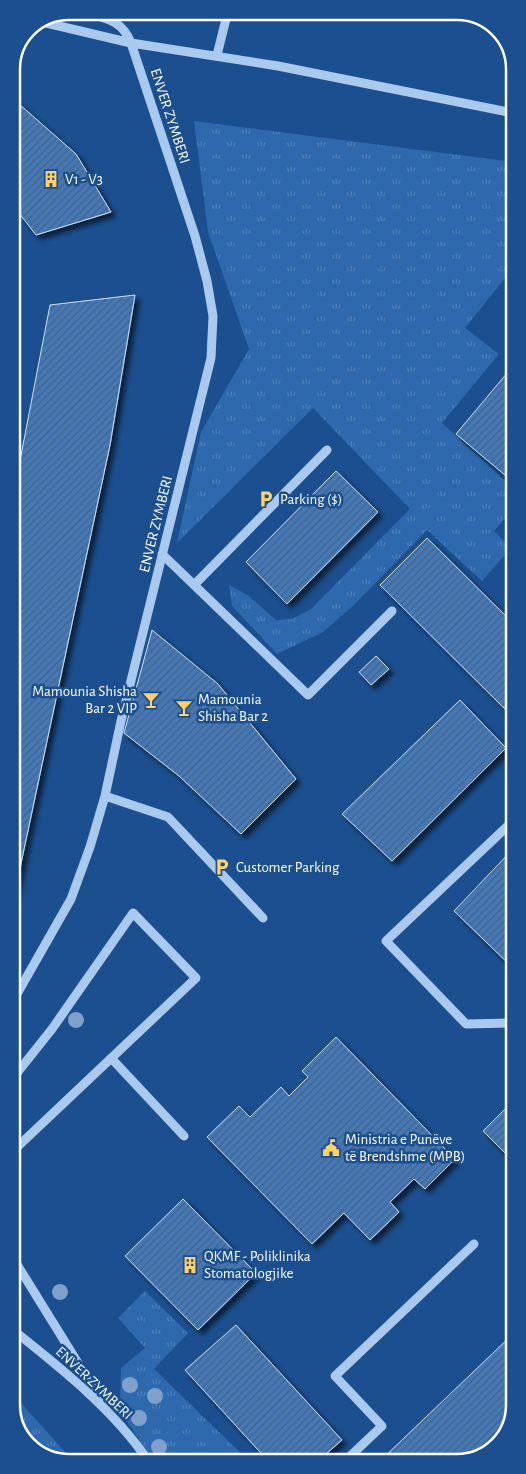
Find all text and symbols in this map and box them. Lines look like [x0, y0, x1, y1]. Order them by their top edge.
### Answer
street label: ENVER ZYMBERI [148, 67, 192, 165]
building icon: V1 - V3 [41, 169, 61, 189]
place label: V1 - V3 [65, 172, 103, 187]
street label: ENVER ZYMBERI [137, 474, 175, 574]
parking icon: Parking ($) [256, 489, 276, 509]
place label: Parking ($) [280, 492, 342, 507]
place label: Mamounia Shisha Bar 2 VIP [32, 684, 137, 716]
bar icon: Mamounia Shisha Bar 2 VIP [141, 690, 161, 710]
place label: Mamounia Shisha Bar 2 [198, 692, 268, 724]
bar icon: Mamounia Shisha Bar 2 [174, 698, 194, 718]
parking icon: Customer Parking [212, 857, 232, 877]
place label: Customer Parking [236, 860, 340, 875]
place label: Ministria e Punëve të Brendshme (MPB) [345, 1132, 465, 1164]
public building icon: Ministria e Punëve të Brendshme (MPB) [321, 1138, 341, 1158]
place label: QKMF - Poliklinika Stomatologjike [204, 1249, 311, 1281]
building icon: QKMF - Poliklinika Stomatologjike [180, 1255, 200, 1275]
street label: ENVER ZYMBERI [53, 1344, 135, 1422]

